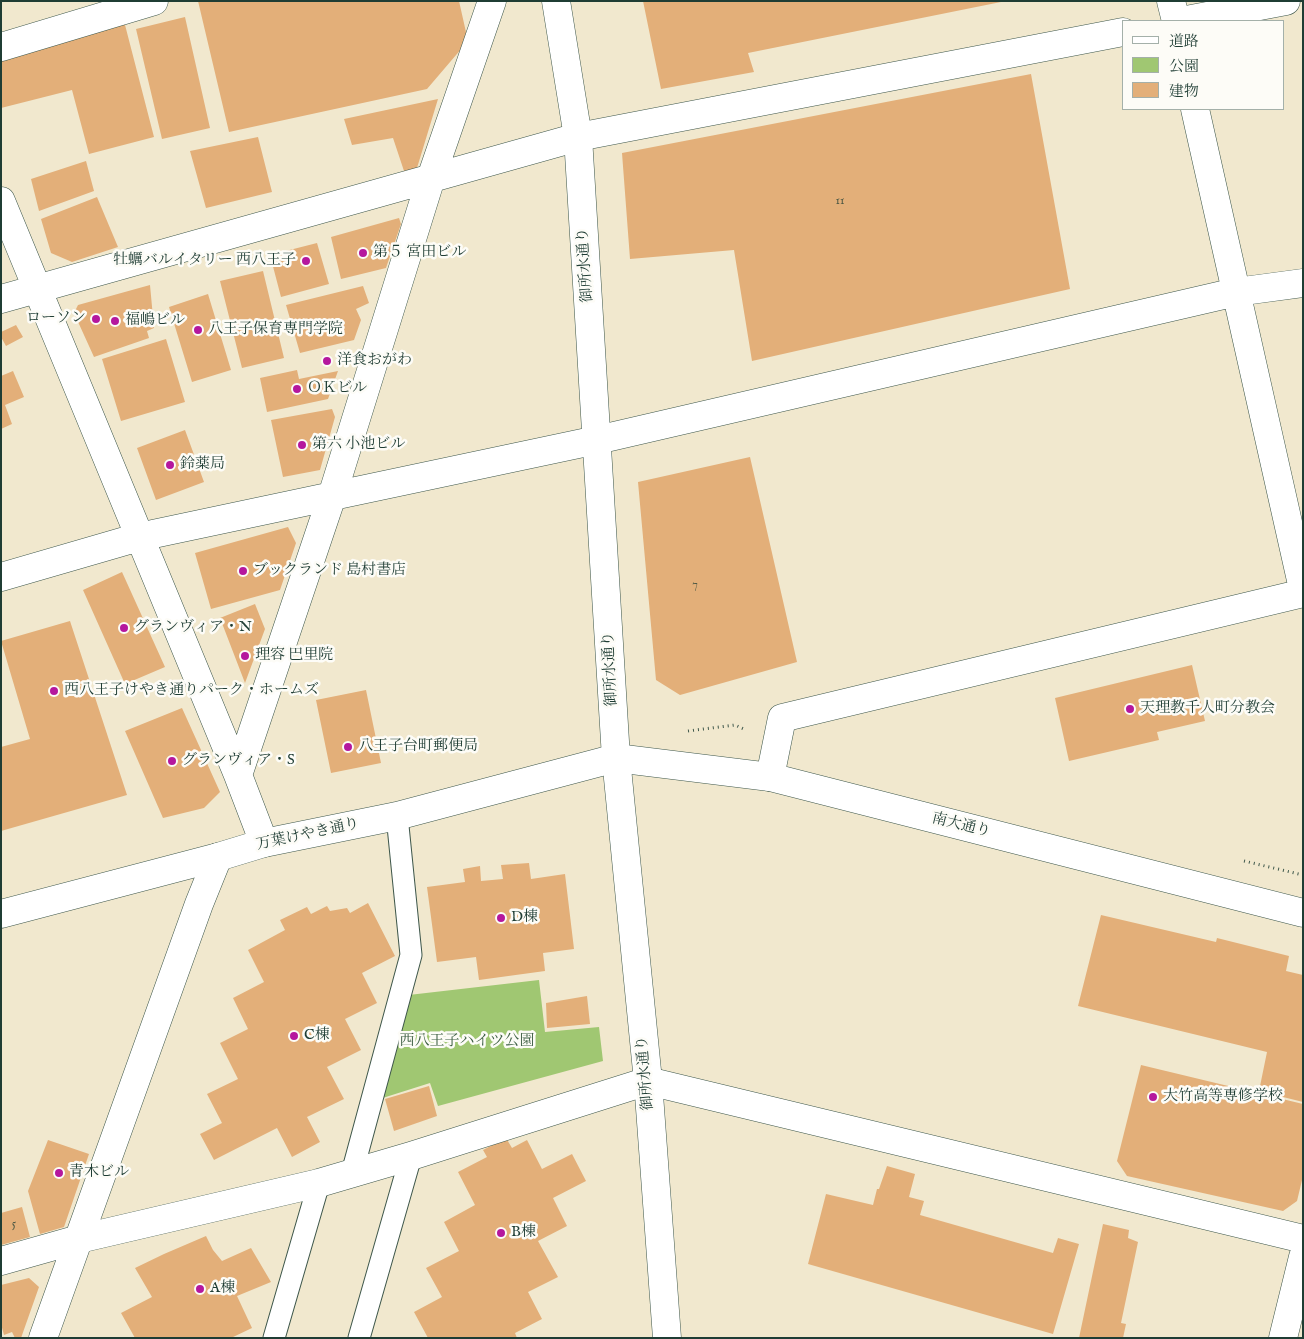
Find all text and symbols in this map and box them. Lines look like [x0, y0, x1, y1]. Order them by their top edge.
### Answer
legend [1122, 20, 1284, 110]
text: 道路 [1169, 32, 1199, 51]
text: 公園 [1169, 57, 1199, 76]
text: 建物 [1169, 82, 1199, 101]
house number: 11 [836, 195, 844, 209]
street label: 御所水通り [574, 227, 598, 303]
place label: 第５ 宮田ビル [373, 244, 466, 262]
marker: 第５ 宮田ビル [357, 247, 369, 259]
place label: 牡蠣バルイタリー 西八王子 [113, 252, 296, 270]
marker: 牡蠣バルイタリー 西八王子 [300, 255, 312, 267]
place label: ローソン [26, 310, 86, 328]
place label: 福嶋ビル [125, 312, 185, 330]
marker: ローソン [90, 313, 102, 325]
marker: 福嶋ビル [109, 315, 121, 327]
place label: 八王子保育専門学院 [208, 321, 343, 339]
marker: 八王子保育専門学院 [192, 324, 204, 336]
place label: 洋食おがわ [337, 352, 412, 370]
marker: 洋食おがわ [321, 355, 333, 367]
place label: ＯＫビル [307, 380, 367, 398]
marker: ＯＫビル [291, 383, 303, 395]
place label: 第六 小池ビル [312, 436, 405, 454]
marker: 第六 小池ビル [296, 439, 308, 451]
place label: 鈴薬局 [180, 456, 225, 474]
marker: 鈴薬局 [164, 459, 176, 471]
place label: ブックランド 島村書店 [253, 562, 406, 580]
marker: ブックランド 島村書店 [237, 565, 249, 577]
house number: 7 [692, 579, 698, 593]
place label: グランヴィア・N [134, 619, 252, 637]
marker: グランヴィア・N [118, 622, 130, 634]
street label: 御所水通り [600, 631, 622, 707]
place label: 理容 巴里院 [255, 647, 333, 665]
marker: 理容 巴里院 [239, 650, 251, 662]
place label: 西八王子けやき通りパーク・ホームズ [64, 682, 319, 700]
marker: 西八王子けやき通りパーク・ホームズ [48, 685, 60, 697]
place label: 天理教千人町分教会 [1140, 700, 1275, 718]
marker: 天理教千人町分教会 [1124, 703, 1136, 715]
place label: 八王子台町郵便局 [358, 738, 478, 756]
marker: 八王子台町郵便局 [342, 741, 354, 753]
place label: グランヴィア・S [182, 752, 295, 770]
marker: グランヴィア・S [166, 755, 178, 767]
street label: 南大通り [930, 810, 992, 842]
street label: 万葉けやき通り [255, 815, 361, 855]
place label: D棟 [511, 909, 538, 927]
marker: D棟 [495, 912, 507, 924]
place label: C棟 [304, 1027, 330, 1045]
marker: C棟 [288, 1030, 300, 1042]
park label: 西八王子ハイツ公園 [400, 1033, 534, 1051]
street label: 御所水通り [634, 1035, 658, 1111]
place label: 大竹高等専修学校 [1163, 1088, 1283, 1106]
marker: 大竹高等専修学校 [1147, 1091, 1159, 1103]
place label: 青木ビル [69, 1164, 129, 1182]
marker: 青木ビル [53, 1167, 65, 1179]
house number: 5 [12, 1218, 16, 1232]
place label: B棟 [511, 1224, 536, 1242]
marker: B棟 [495, 1227, 507, 1239]
place label: A棟 [210, 1280, 235, 1298]
marker: A棟 [194, 1283, 206, 1295]

